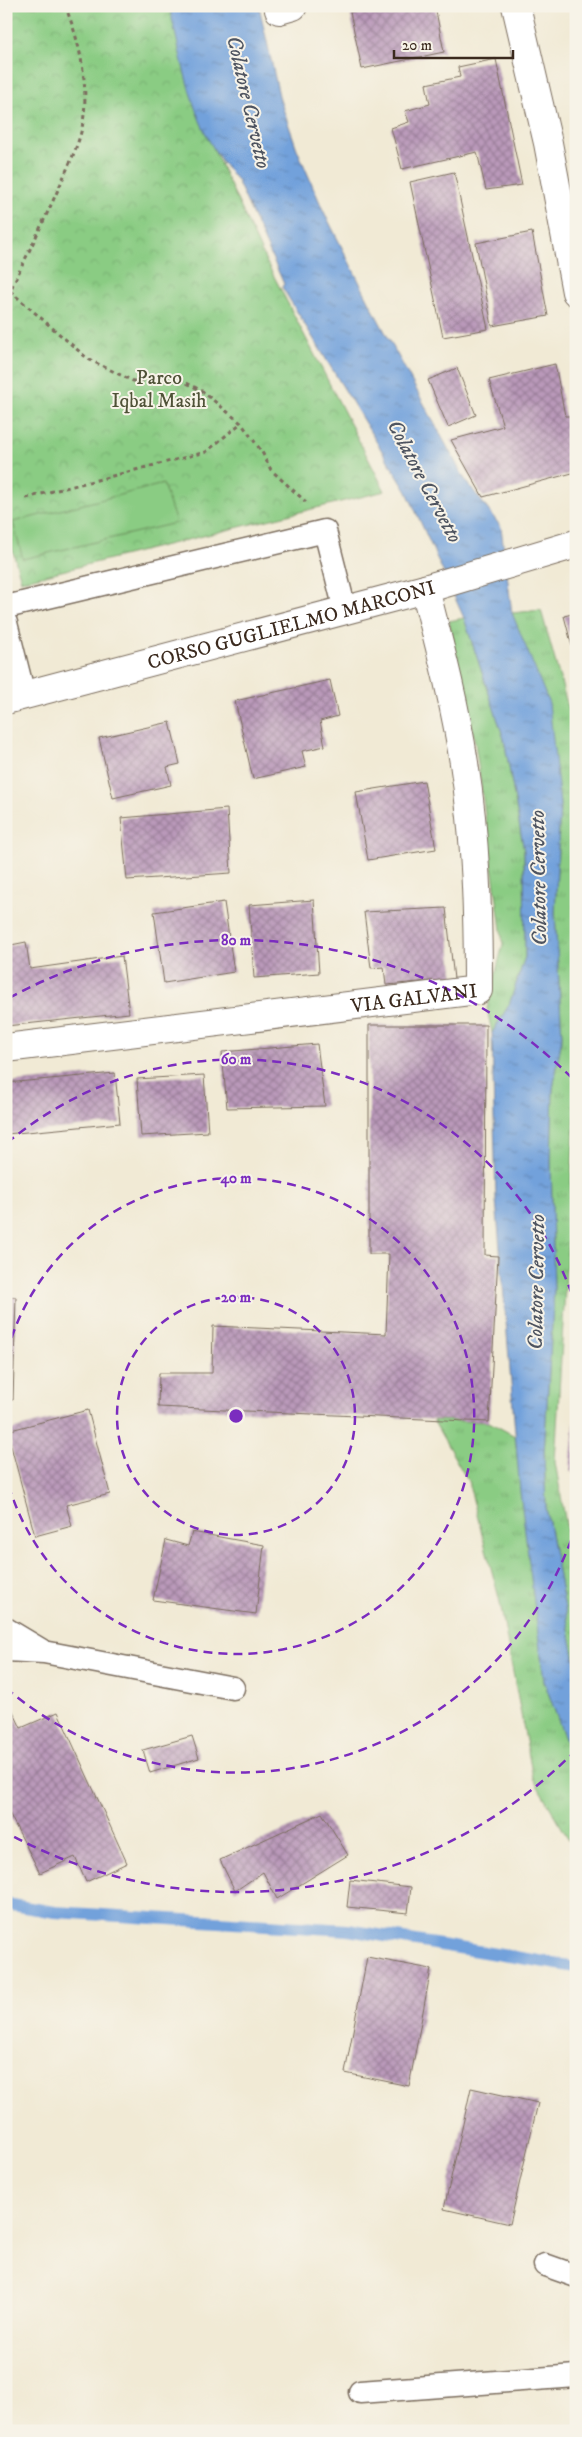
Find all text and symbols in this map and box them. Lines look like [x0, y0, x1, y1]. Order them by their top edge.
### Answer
scale bar [394, 28, 513, 60]
water label: Colatore Cervetto [220, 33, 276, 171]
text: 20 m [402, 36, 432, 55]
park label: Parco Iqbal Masih [111, 366, 207, 414]
water label: Colatore Cervetto [381, 415, 468, 548]
street label: CORSO GUGLIELMO MARCONI [145, 576, 439, 676]
water label: Colatore Cervetto [525, 810, 553, 946]
text: 80 m [221, 931, 252, 950]
street label: VIA GALVANI [348, 979, 479, 1020]
text: 60 m [221, 1050, 252, 1069]
text: 40 m [219, 1169, 252, 1188]
water label: Colatore Cervetto [523, 1214, 551, 1350]
text: 20 m [221, 1288, 252, 1307]
centre of rings [227, 1407, 245, 1425]

